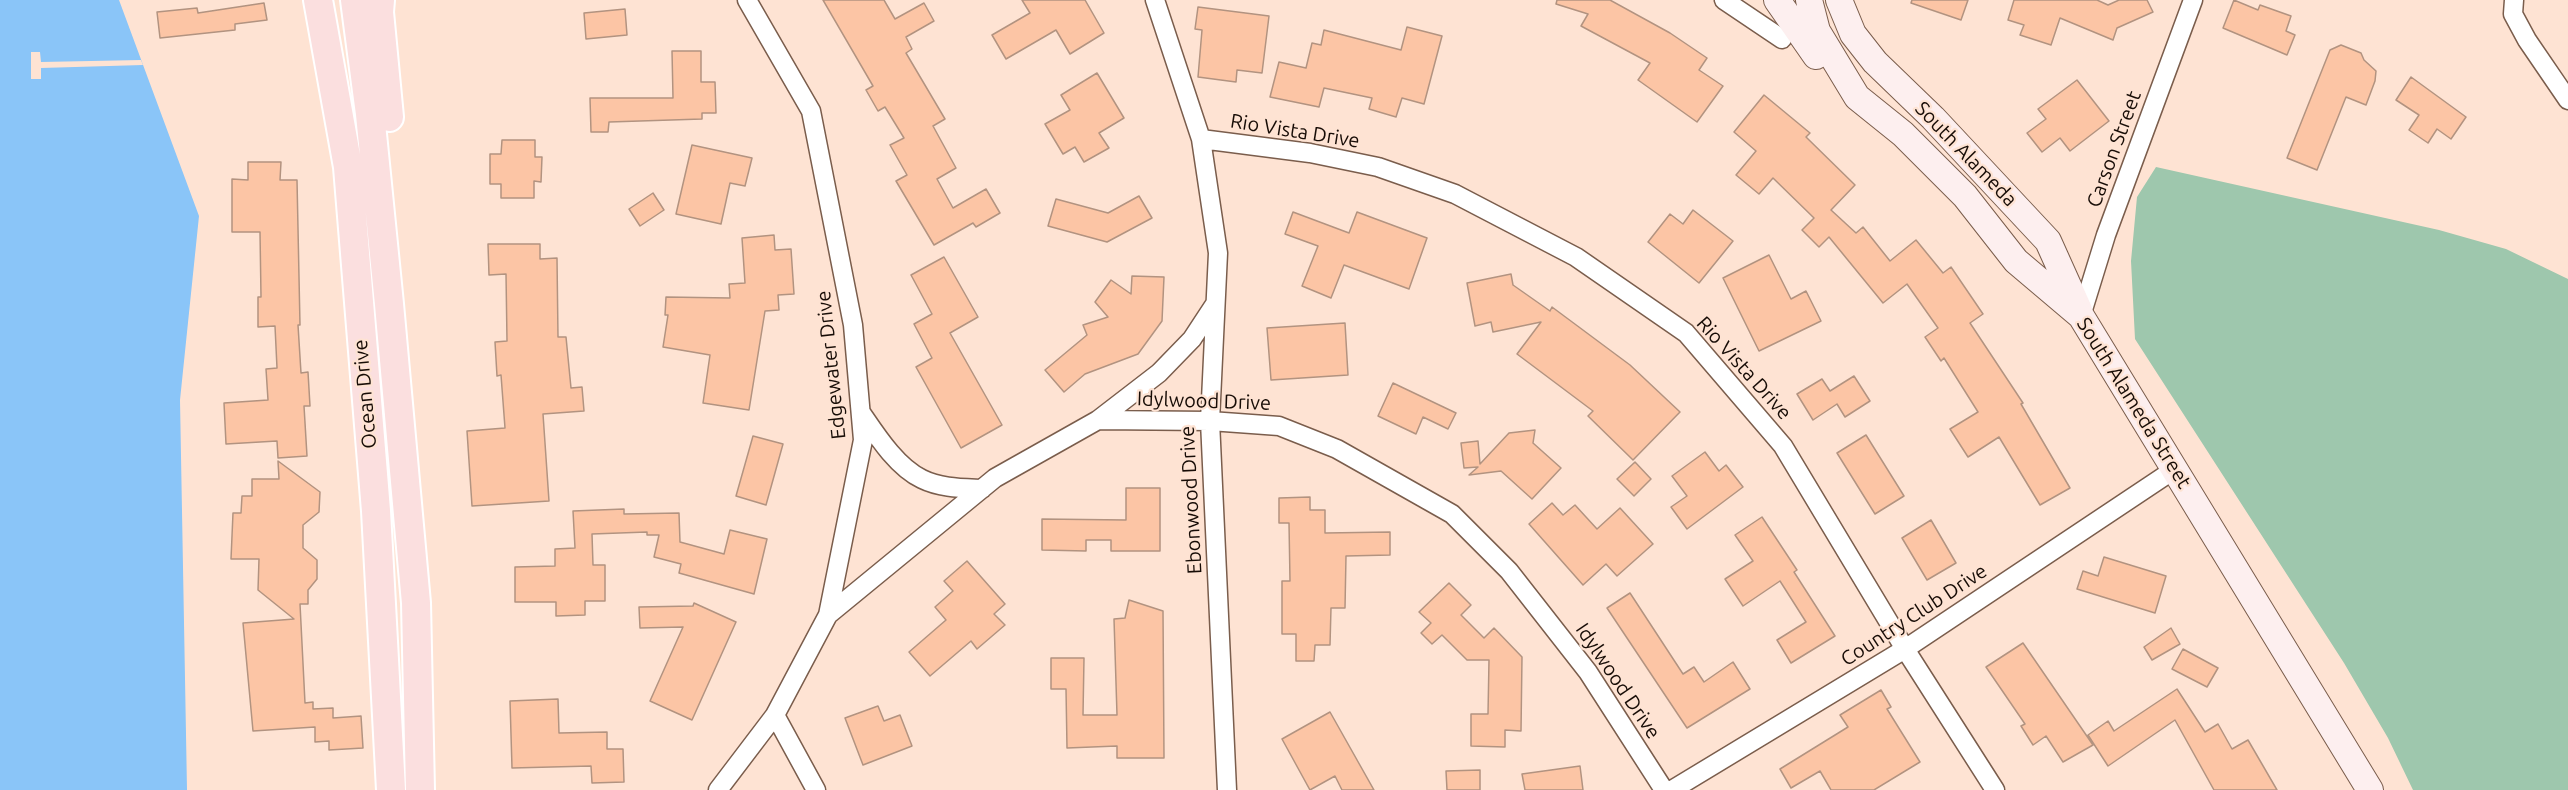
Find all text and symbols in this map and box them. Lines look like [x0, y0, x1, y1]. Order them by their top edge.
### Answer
street label: Carson Street [2082, 87, 2146, 211]
street label: South Alameda [1910, 97, 2022, 211]
street label: Rio Vista Drive [1229, 109, 1361, 153]
street label: Edgewater Drive [811, 289, 851, 441]
street label: Rio Vista Drive [1691, 311, 1797, 425]
street label: South Alameda Street [2072, 313, 2196, 493]
street label: Ocean Drive [348, 338, 382, 450]
street label: Idylwood Drive [1137, 387, 1271, 415]
street label: Ebonwood Drive [1175, 425, 1207, 575]
street label: Country Club Drive [1836, 559, 1992, 671]
street label: Idylwood Drive [1571, 619, 1665, 743]

